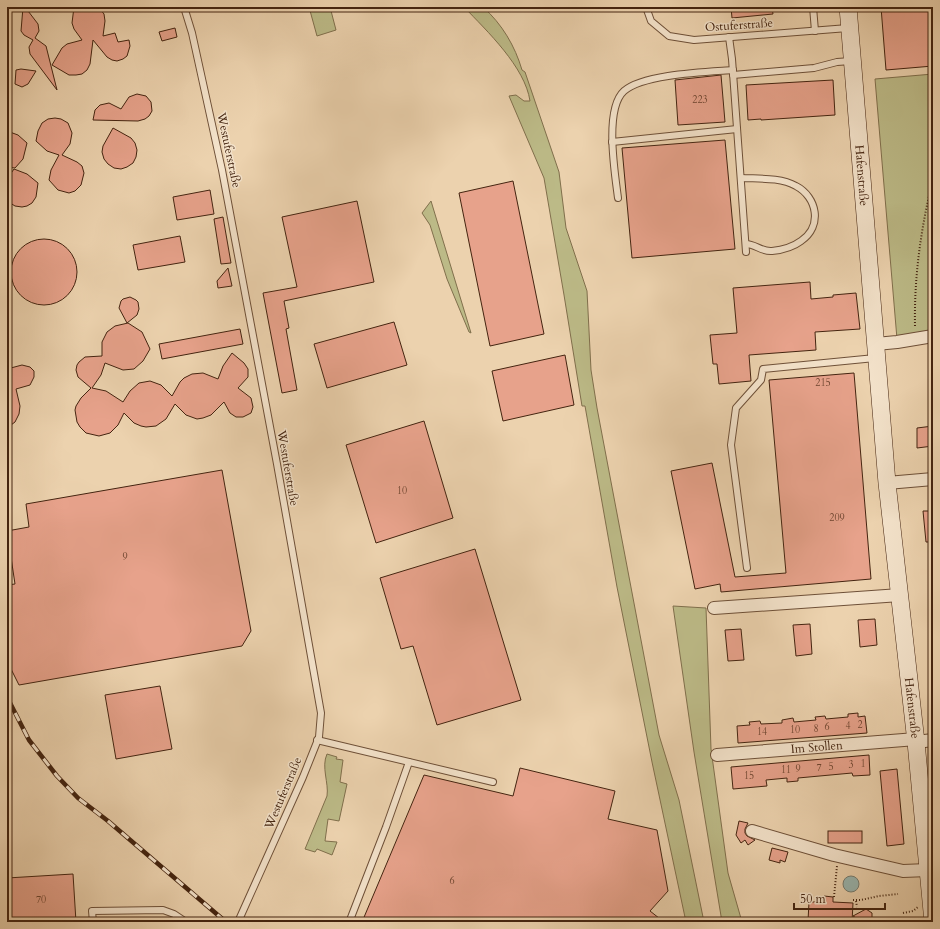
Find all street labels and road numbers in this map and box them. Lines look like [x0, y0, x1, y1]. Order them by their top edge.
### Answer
street label: Ostuferstraße [704, 15, 774, 35]
street label: Westuferstraße [213, 110, 245, 189]
street label: Hafenstraße [851, 144, 872, 207]
street label: Westuferstraße [273, 428, 303, 507]
street label: Hafenstraße [901, 677, 924, 739]
street label: Im Stollen [790, 737, 844, 757]
street label: Westuferstraße [260, 755, 305, 832]

